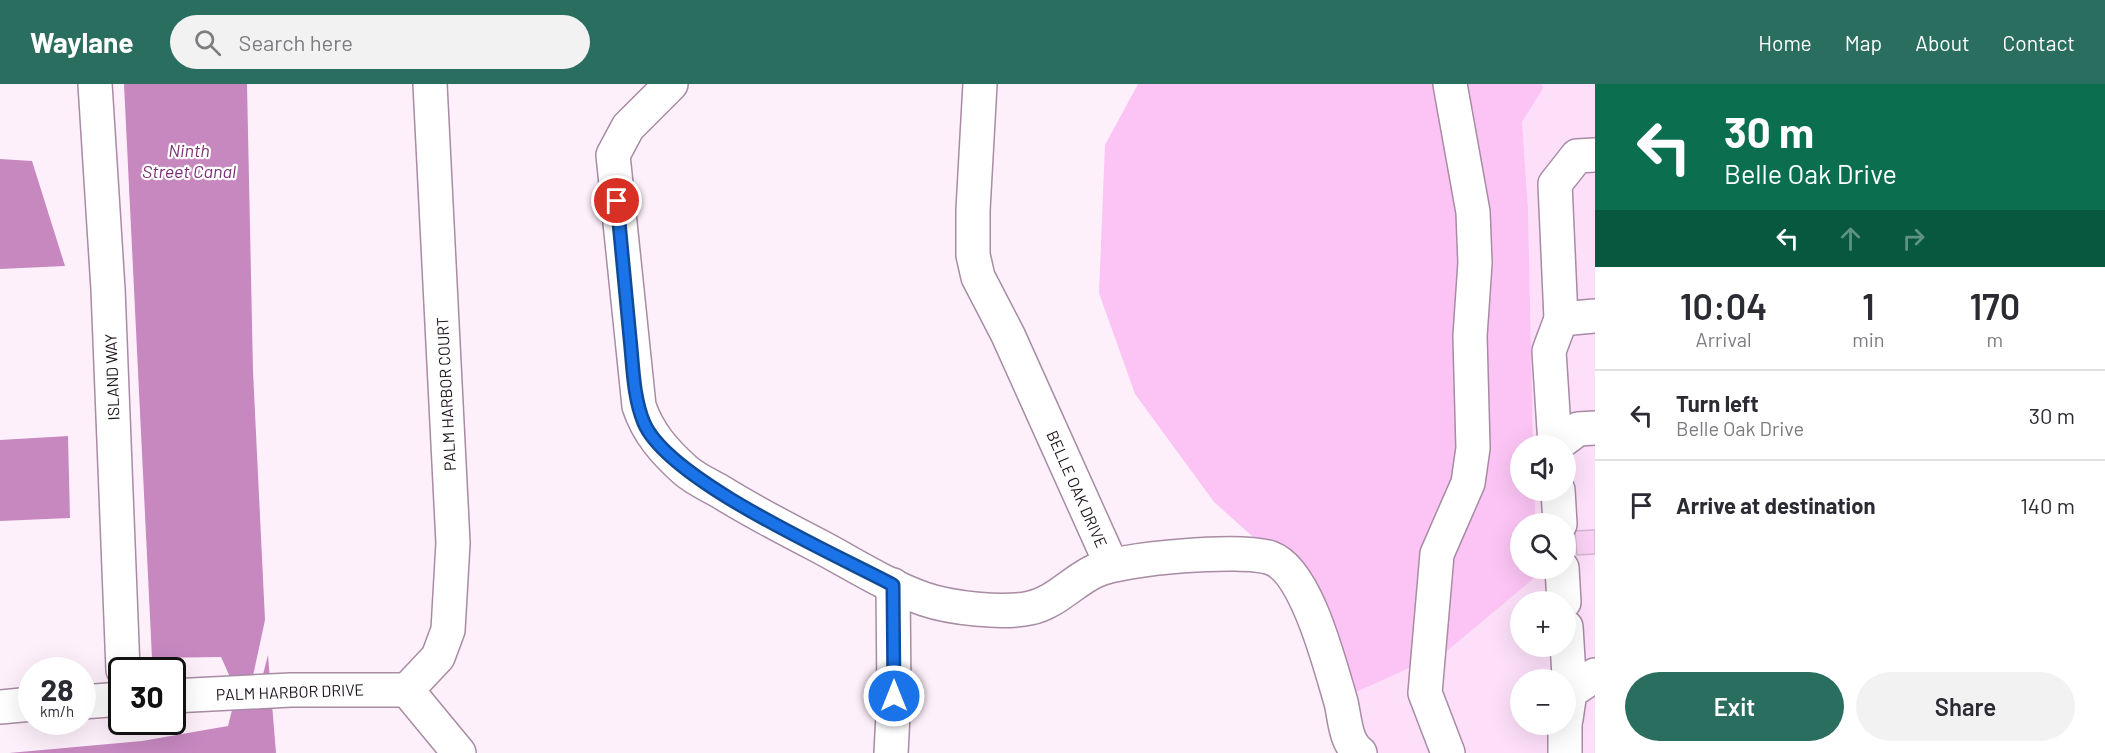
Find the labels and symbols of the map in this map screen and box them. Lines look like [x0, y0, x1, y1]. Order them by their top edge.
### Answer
water label: Ninth Street Canal [142, 139, 236, 182]
pin [591, 175, 642, 226]
street label: PALM HARBOR COURT [432, 316, 459, 472]
street label: ISLAND WAY [100, 333, 123, 421]
street label: BELLE OAK DRIVE [1043, 427, 1112, 550]
speed limit sign: 30 [108, 657, 186, 735]
position arrow [862, 664, 926, 728]
street label: PALM HARBOR DRIVE [216, 679, 364, 704]

